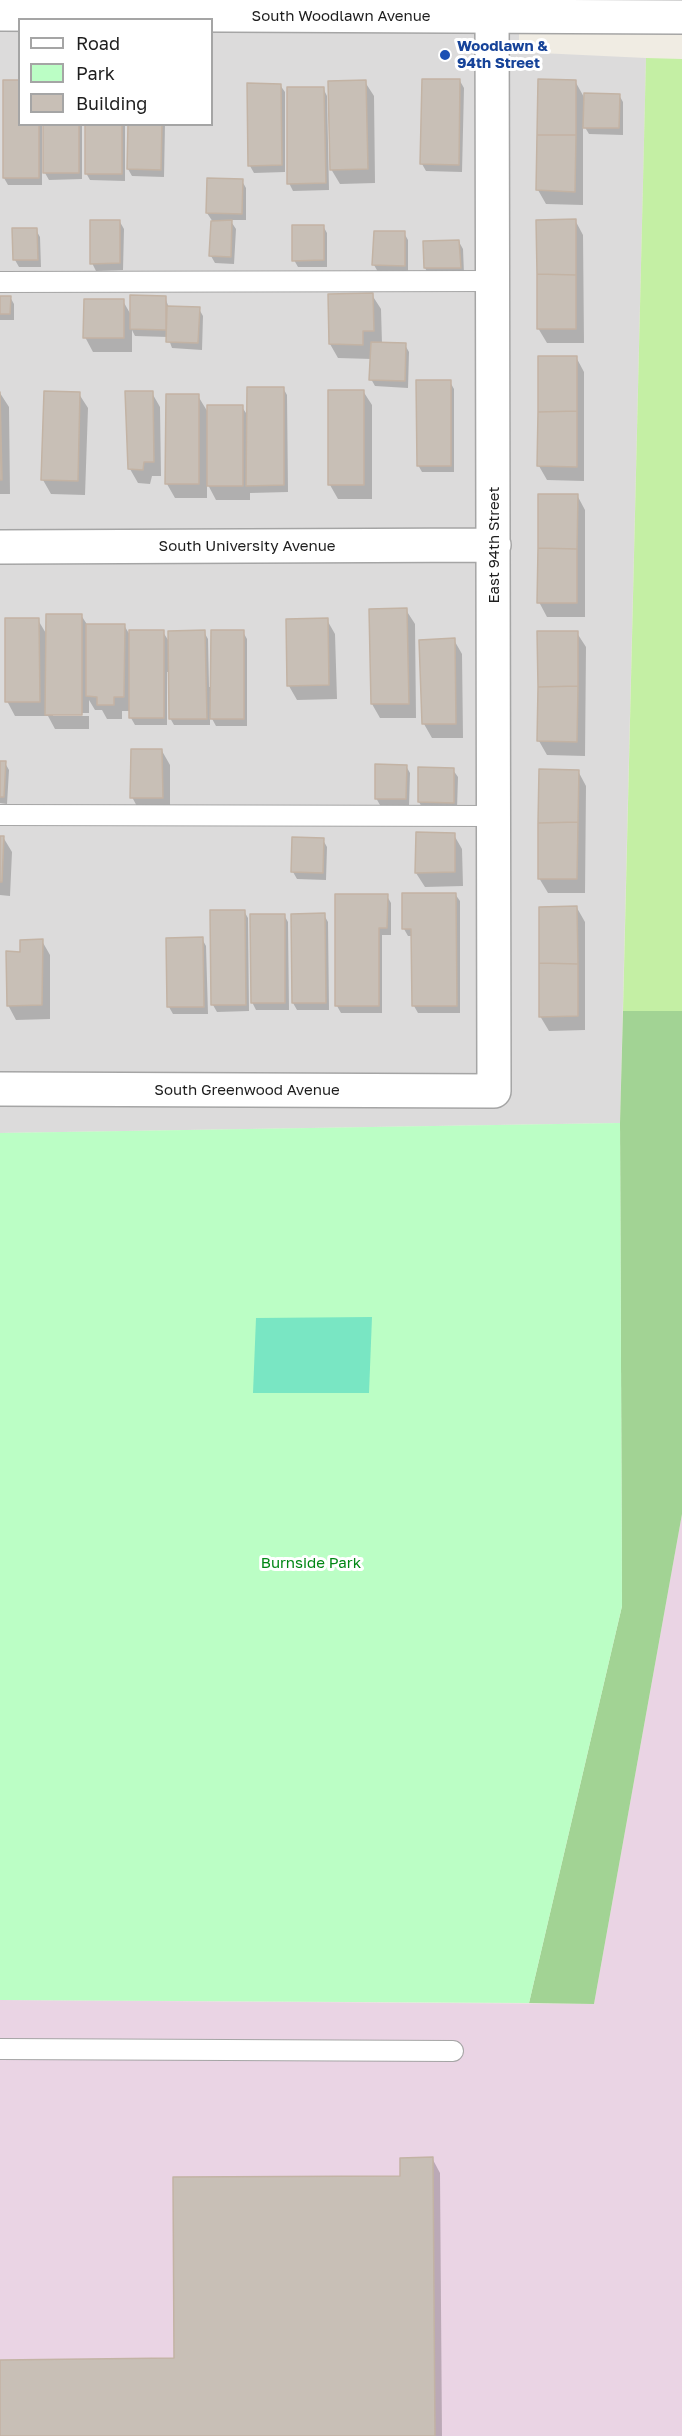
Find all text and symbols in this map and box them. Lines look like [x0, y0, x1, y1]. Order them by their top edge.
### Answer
street label: South Woodlawn Avenue [252, 7, 430, 25]
legend [18, 18, 213, 126]
text: Road [76, 32, 120, 54]
place label: Woodlawn & 94th Street [457, 37, 548, 72]
marker: Woodlawn & 94th Street [438, 48, 452, 62]
text: Park [76, 62, 115, 84]
text: Building [76, 92, 147, 114]
street label: East 94th Street [485, 487, 503, 603]
street label: South University Avenue [159, 537, 335, 555]
street label: South Greenwood Avenue [154, 1081, 340, 1099]
park label: Burnside Park [261, 1554, 361, 1572]

